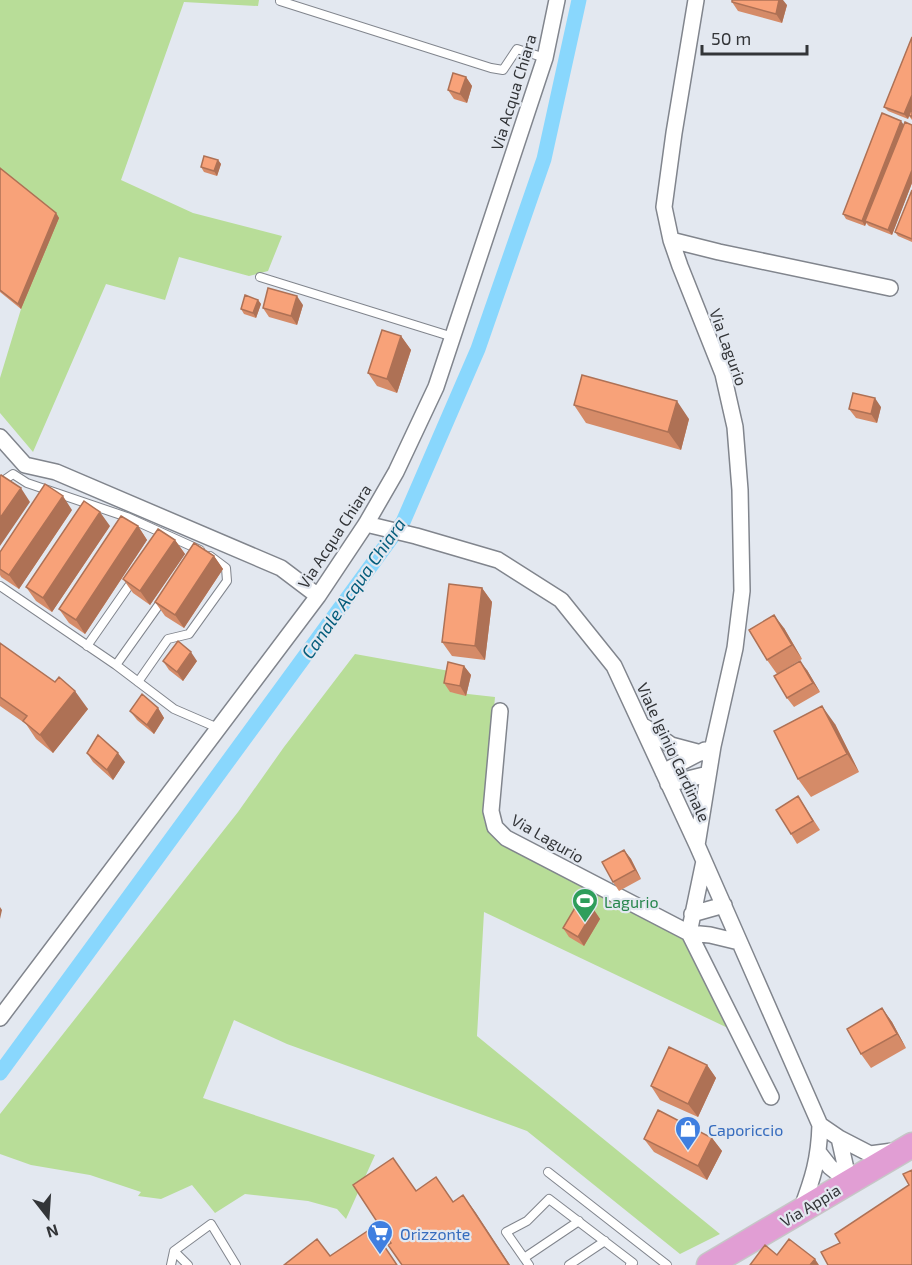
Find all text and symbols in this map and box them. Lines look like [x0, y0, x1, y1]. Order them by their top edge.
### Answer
scale bar [702, 18, 807, 56]
text: 50 m [711, 27, 751, 49]
street label: Via Acqua Chiara [486, 32, 540, 152]
street label: Via Lagurio [706, 306, 752, 388]
street label: Via Acqua Chiara [293, 480, 375, 592]
water label: Canale Acqua Chiara [296, 513, 410, 663]
street label: Viale Iginio Cardinale [633, 679, 715, 825]
street label: Via Lagurio [508, 810, 588, 866]
sports icon: Lagurio [570, 886, 600, 924]
place label: Lagurio [604, 892, 659, 911]
shop icon: Caporiccio [673, 1114, 703, 1152]
place label: Caporiccio [708, 1120, 783, 1139]
street label: Via Appia [776, 1180, 844, 1230]
north arrow [18, 1187, 78, 1247]
supermarket icon: Orizzonte [365, 1218, 395, 1256]
text: N [44, 1221, 61, 1243]
place label: Orizzonte [400, 1224, 470, 1243]

